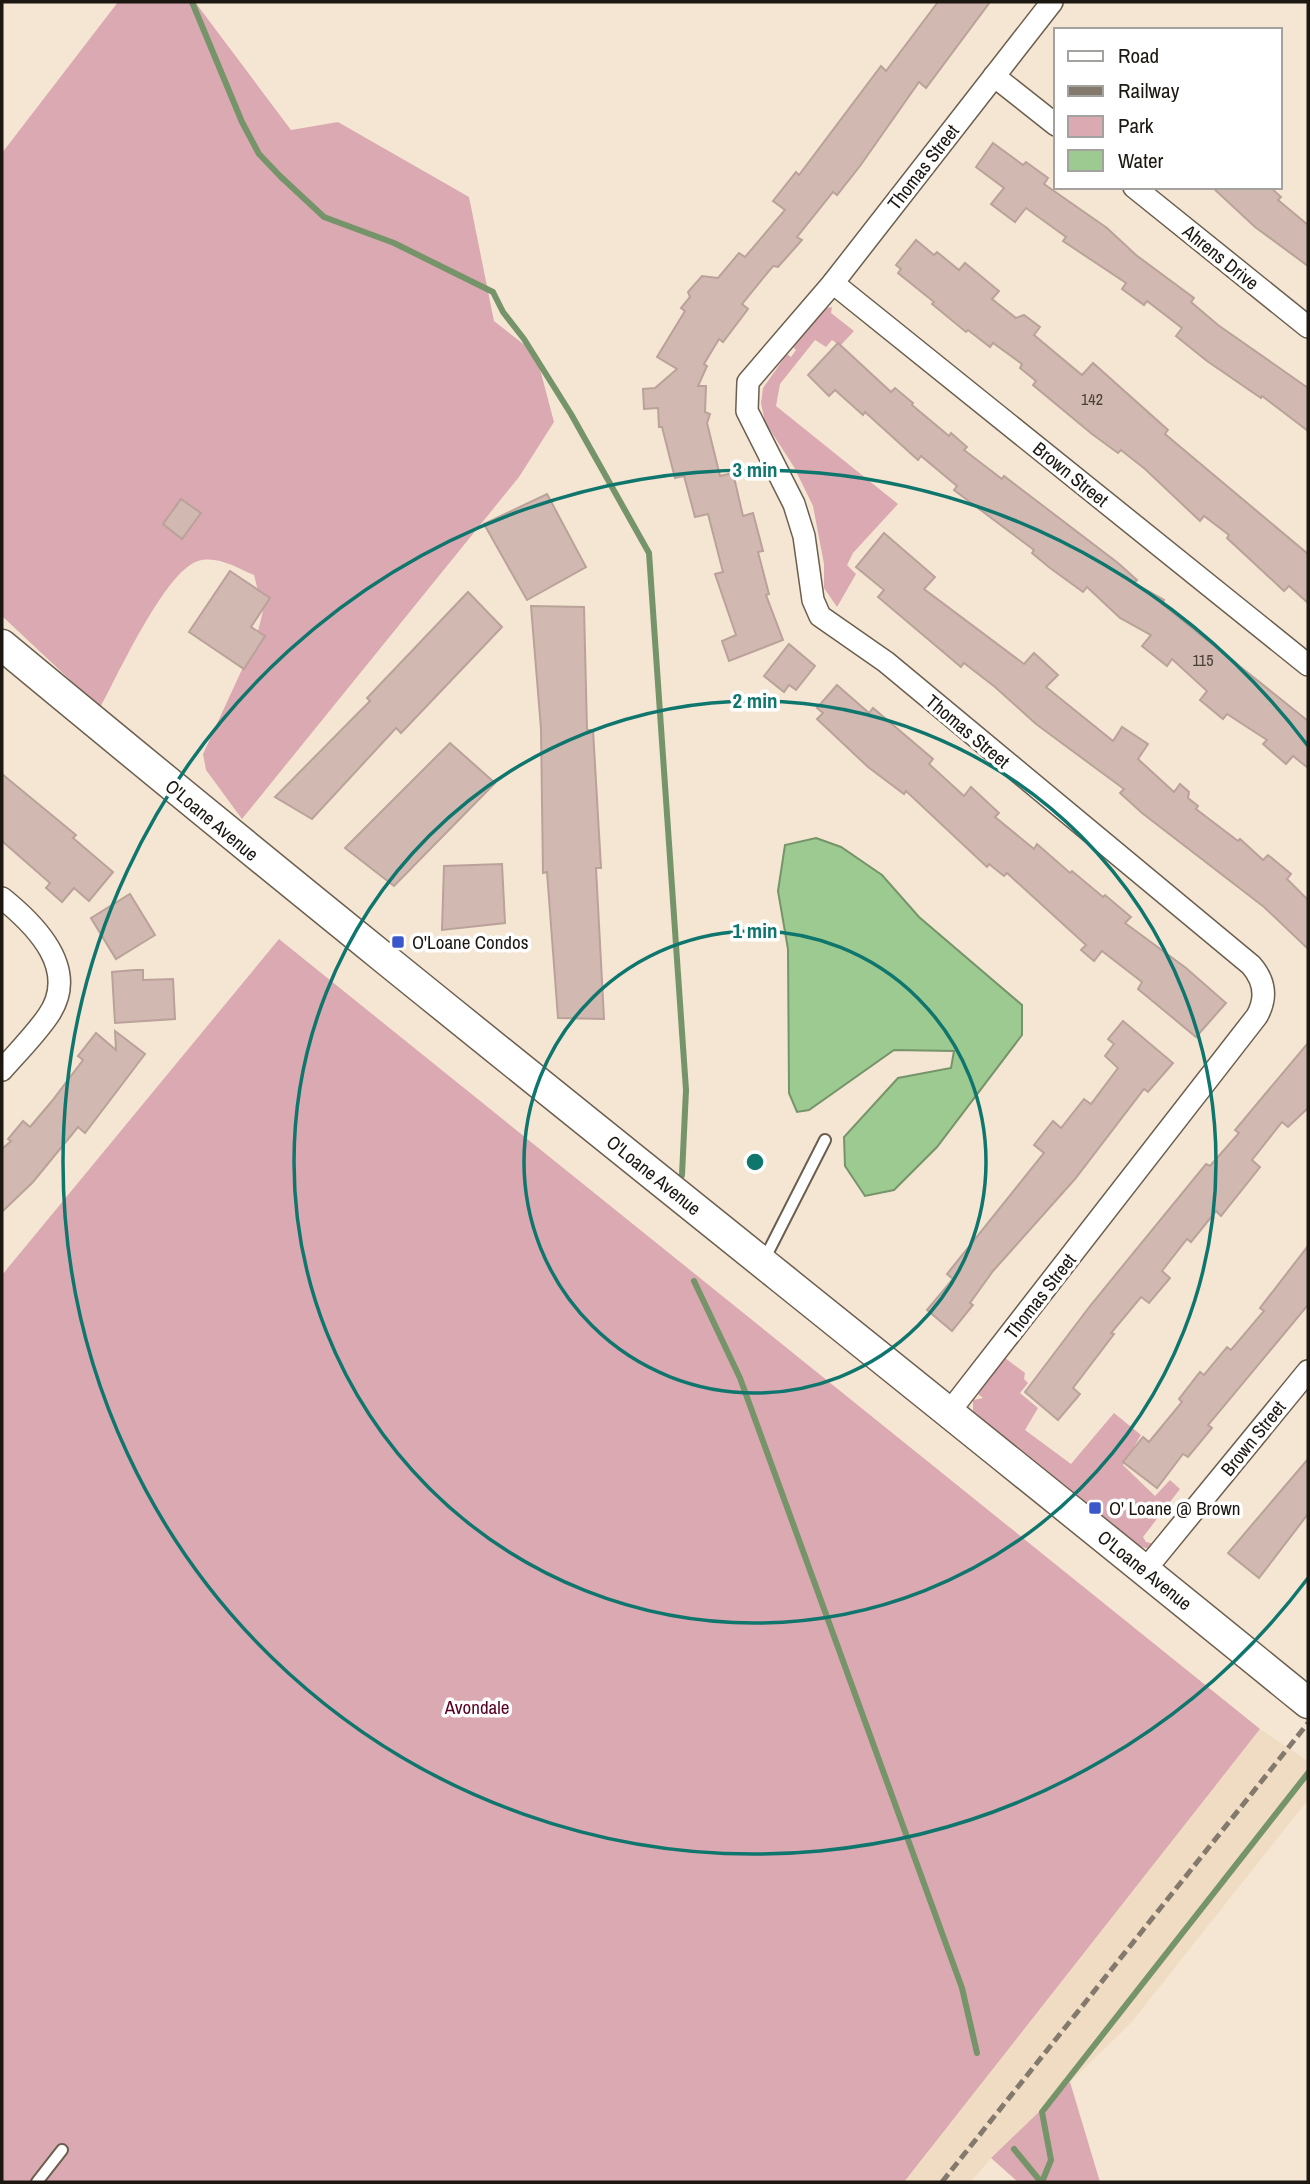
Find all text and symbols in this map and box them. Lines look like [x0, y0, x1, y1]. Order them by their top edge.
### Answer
legend [1054, 28, 1282, 189]
text: Road [1118, 41, 1159, 70]
text: Railway [1118, 76, 1180, 105]
text: Park [1118, 111, 1154, 140]
street label: Thomas Street [881, 118, 965, 215]
text: Water [1118, 146, 1164, 175]
street label: Ahrens Drive [1177, 218, 1265, 296]
house number: 142 [1081, 388, 1103, 410]
street label: Brown Street [1028, 436, 1115, 513]
text: 3 min [733, 455, 777, 484]
house number: 115 [1193, 649, 1213, 671]
text: 2 min [733, 686, 777, 715]
street label: Thomas Street [921, 688, 1016, 774]
street label: O'Loane Avenue [160, 773, 264, 867]
text: 1 min [733, 916, 777, 945]
place label: O'Loane Condos [412, 929, 529, 955]
marker: O'Loane Condos [390, 934, 406, 950]
street label: O'Loane Avenue [601, 1129, 707, 1221]
centre of rings [743, 1150, 767, 1174]
street label: Thomas Street [998, 1247, 1082, 1344]
street label: Brown Street [1215, 1394, 1292, 1481]
place label: O' Loane @ Brown [1109, 1495, 1240, 1521]
marker: O' Loane @ Brown [1087, 1500, 1103, 1516]
street label: O'Loane Avenue [1092, 1524, 1198, 1616]
park label: Avondale [444, 1694, 509, 1720]

